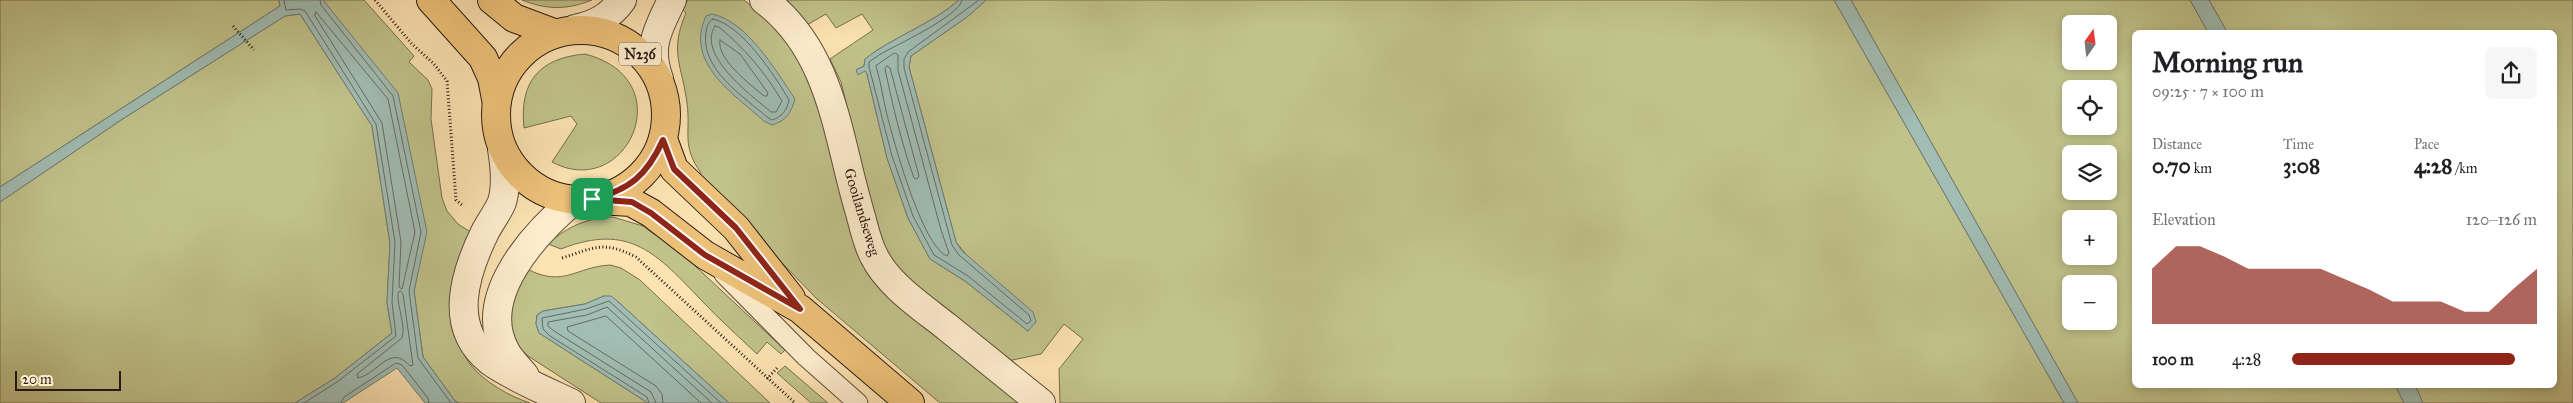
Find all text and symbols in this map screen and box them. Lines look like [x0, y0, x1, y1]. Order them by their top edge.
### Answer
north arrow [2062, 15, 2118, 70]
map controls [2062, 15, 2117, 330]
road number: N236 [619, 42, 661, 66]
text: Morning run [2152, 45, 2303, 80]
button: share [2485, 47, 2537, 99]
button: locate [2062, 80, 2117, 135]
text: 09:25 · 7 × 100 m [2152, 82, 2264, 101]
text: Distance [2152, 136, 2202, 153]
text: Time [2283, 136, 2314, 153]
text: Pace [2414, 136, 2439, 153]
button: layers [2062, 145, 2117, 200]
text: 0.70 [2152, 153, 2191, 179]
text: 3:08 [2283, 153, 2320, 179]
text: 4:28 [2414, 153, 2453, 179]
text: km [2191, 160, 2212, 177]
text: /km [2453, 160, 2478, 177]
street label: Gooilandseweg [840, 166, 884, 259]
pin [571, 178, 613, 220]
icon: arrive [578, 185, 606, 213]
button: + [2062, 210, 2117, 265]
text: Elevation [2152, 210, 2216, 229]
text: 120–126 m [2466, 210, 2537, 229]
button: − [2062, 275, 2117, 330]
text: 100 m [2152, 350, 2194, 369]
text: 4:28 [2232, 350, 2261, 369]
scale bar [15, 368, 121, 391]
text: 20 m [22, 371, 52, 388]

